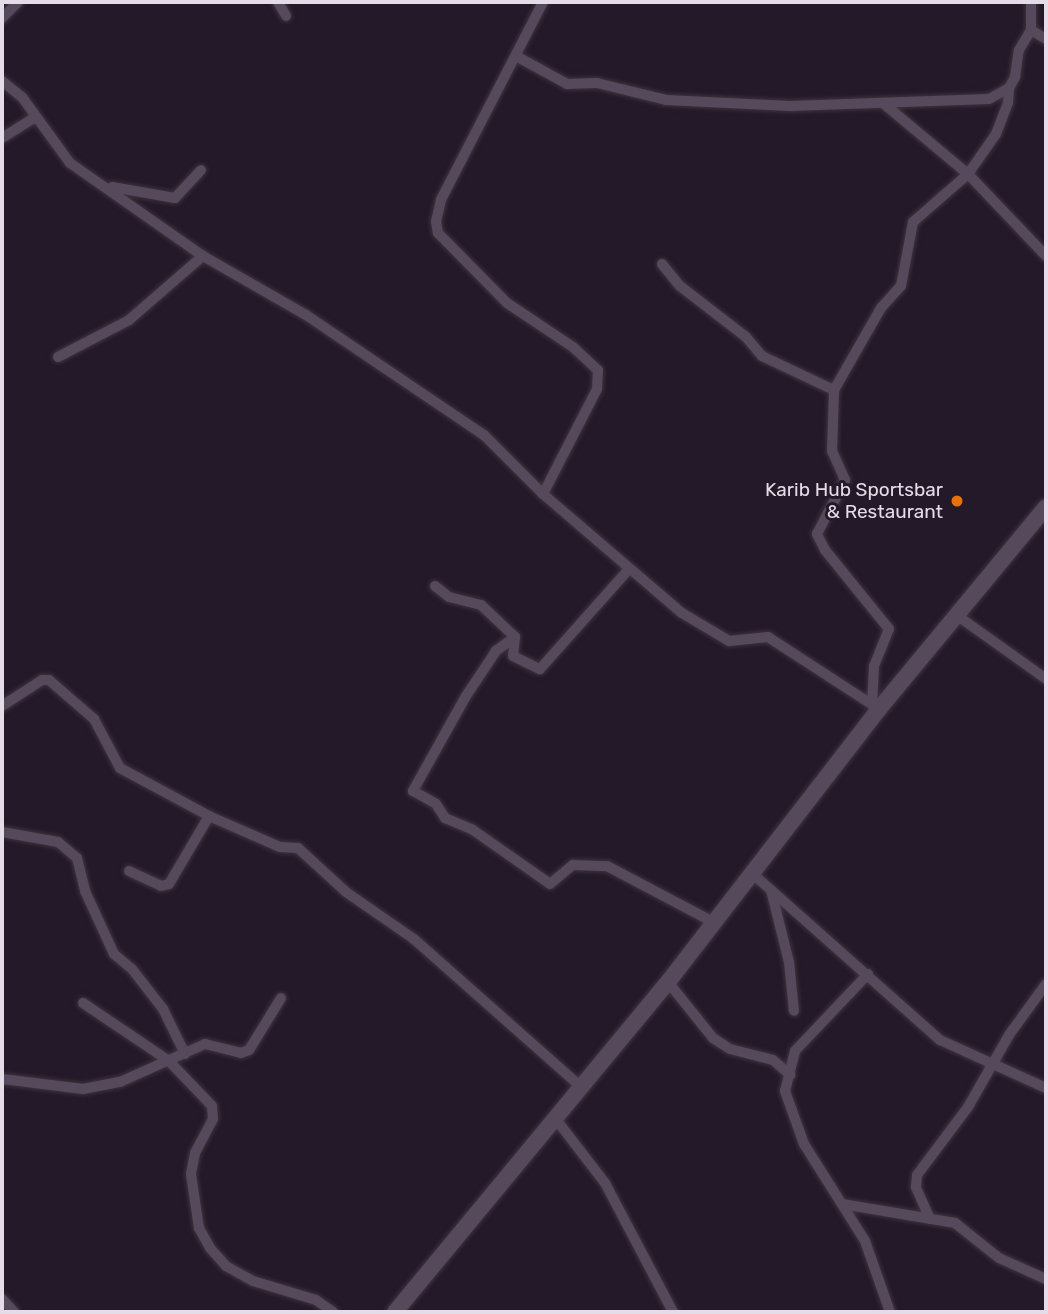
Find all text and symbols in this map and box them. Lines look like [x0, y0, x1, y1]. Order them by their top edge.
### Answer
place label: Karib Hub Sportsbar & Restaurant [765, 479, 943, 523]
marker: Karib Hub Sportsbar & Restaurant [949, 493, 965, 509]

